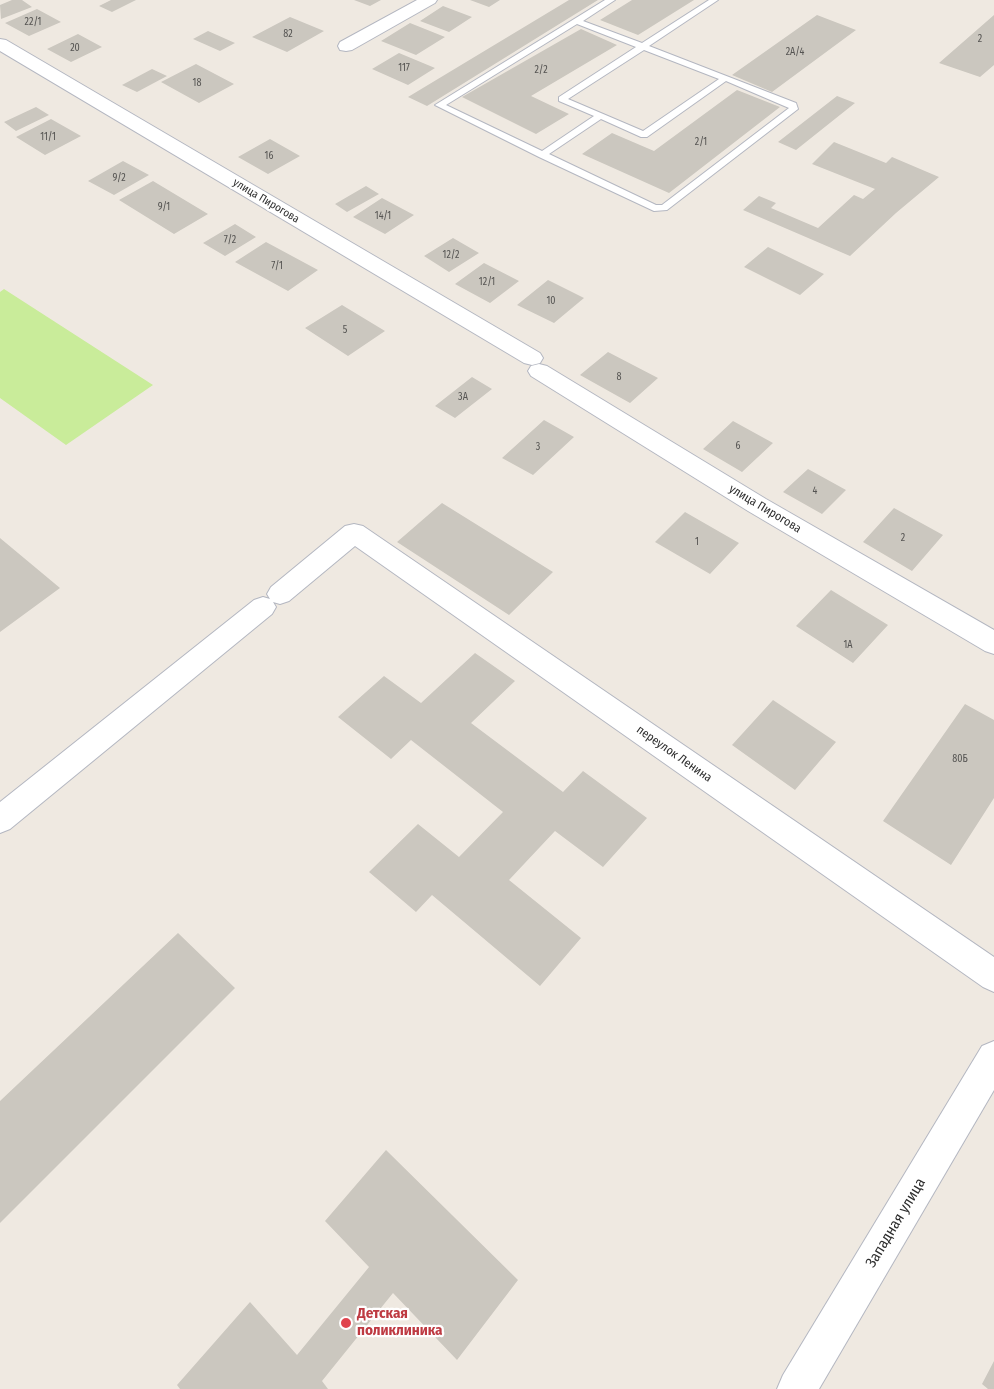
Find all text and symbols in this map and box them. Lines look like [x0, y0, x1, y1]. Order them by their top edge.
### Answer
house number: 22/1 [25, 16, 41, 28]
house number: 82 [283, 28, 293, 40]
house number: 2 [978, 33, 982, 45]
house number: 20 [70, 42, 80, 54]
house number: 2А/4 [786, 46, 804, 58]
house number: 117 [398, 62, 410, 74]
house number: 2/2 [534, 64, 548, 76]
house number: 18 [193, 77, 201, 89]
house number: 11/1 [40, 131, 56, 143]
house number: 2/1 [695, 136, 707, 148]
house number: 16 [265, 150, 273, 162]
house number: 9/2 [112, 172, 126, 184]
street label: улица Пирогова [231, 176, 301, 226]
house number: 9/1 [158, 201, 170, 213]
house number: 14/1 [375, 210, 391, 222]
house number: 7/2 [224, 234, 236, 246]
house number: 12/2 [443, 249, 459, 261]
house number: 7/1 [271, 260, 283, 272]
house number: 12/1 [479, 276, 495, 288]
house number: 10 [546, 295, 556, 307]
house number: 5 [343, 324, 347, 336]
house number: 8 [617, 371, 621, 383]
house number: 3А [458, 391, 468, 403]
house number: 6 [736, 440, 740, 452]
house number: 3 [536, 441, 540, 453]
street label: улица Пирогова [726, 482, 804, 536]
house number: 4 [813, 485, 817, 497]
house number: 2 [901, 532, 905, 544]
house number: 1 [695, 536, 699, 548]
house number: 1А [843, 639, 853, 651]
street label: переулок Ленина [633, 723, 715, 785]
house number: 80Б [952, 753, 968, 765]
street label: Западная улица [862, 1175, 930, 1271]
place label: Детская поликлиника [357, 1305, 443, 1340]
marker: Детская поликлиника [339, 1316, 353, 1330]

